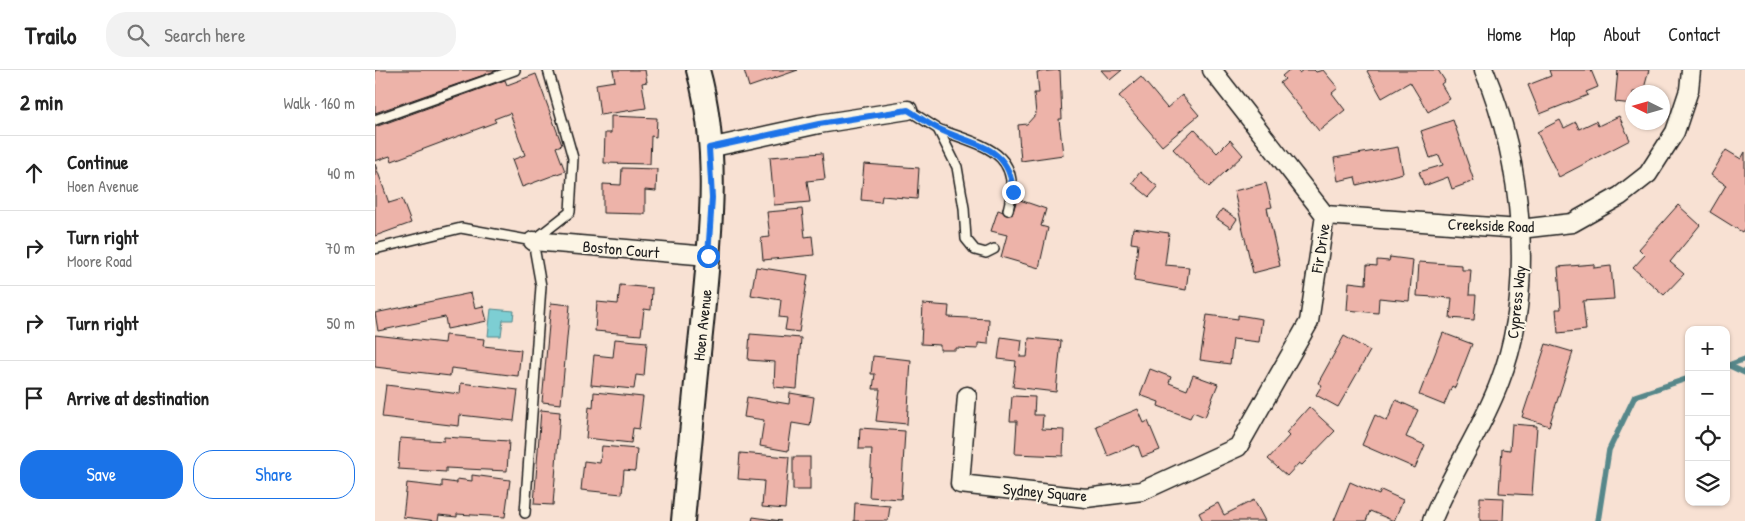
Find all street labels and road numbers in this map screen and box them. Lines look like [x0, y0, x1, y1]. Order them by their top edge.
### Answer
street label: Creekside Road [1447, 212, 1535, 238]
street label: Fir Drive [1305, 221, 1335, 275]
street label: Boston Court [582, 235, 661, 263]
street label: Cypress Way [1501, 264, 1531, 340]
street label: Hoen Avenue [687, 288, 717, 362]
street label: Sydney Square [1002, 477, 1089, 507]

